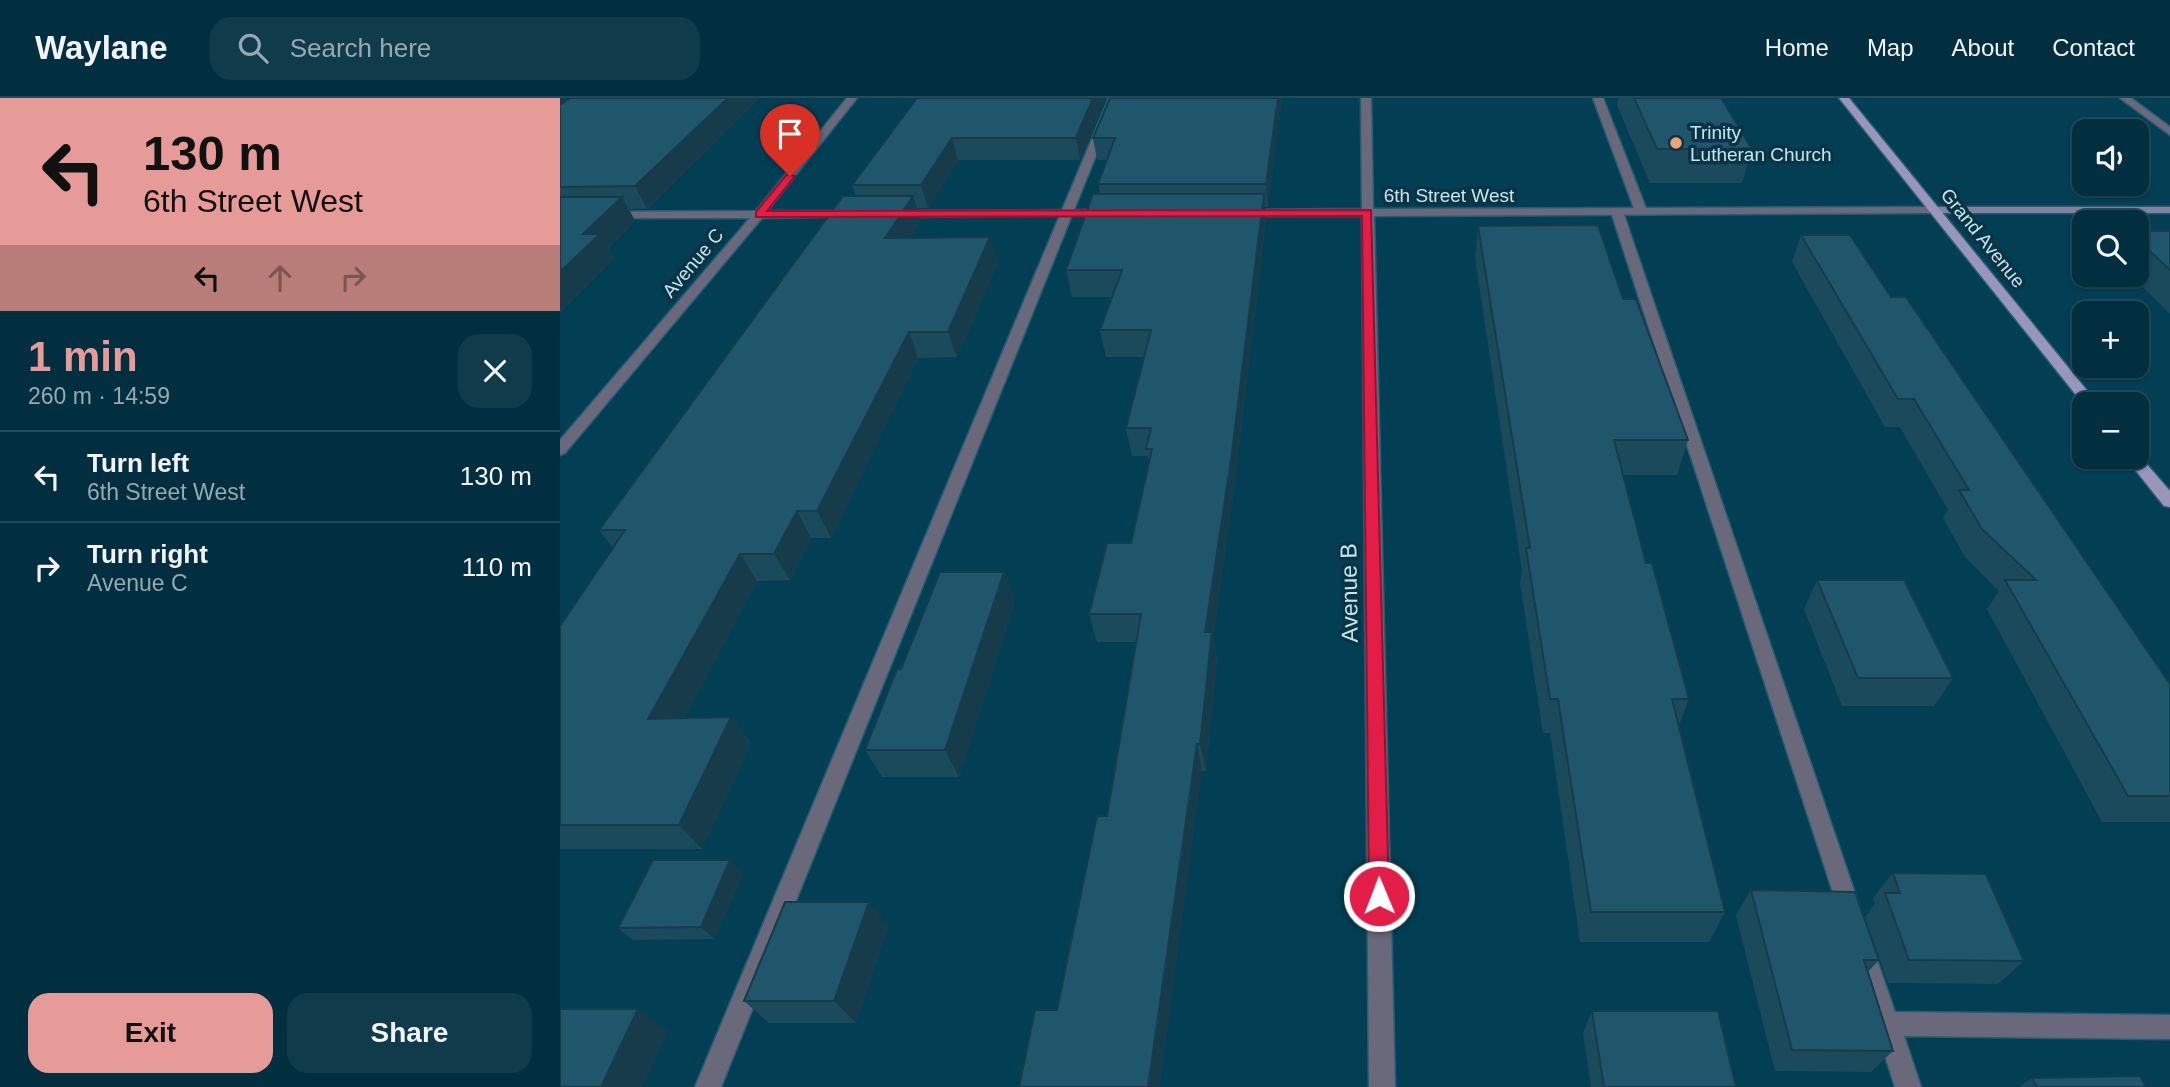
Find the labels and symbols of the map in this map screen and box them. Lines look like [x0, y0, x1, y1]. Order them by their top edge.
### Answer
pin [760, 104, 820, 176]
place label: Trinity Lutheran Church [1690, 122, 1832, 165]
marker: Trinity Lutheran Church [1668, 135, 1684, 151]
street label: Grand Avenue [1937, 184, 2029, 292]
street label: 6th Street West [1384, 185, 1515, 206]
street label: Avenue C [658, 224, 728, 302]
street label: Avenue B [1335, 543, 1363, 643]
position arrow [1342, 859, 1416, 933]

